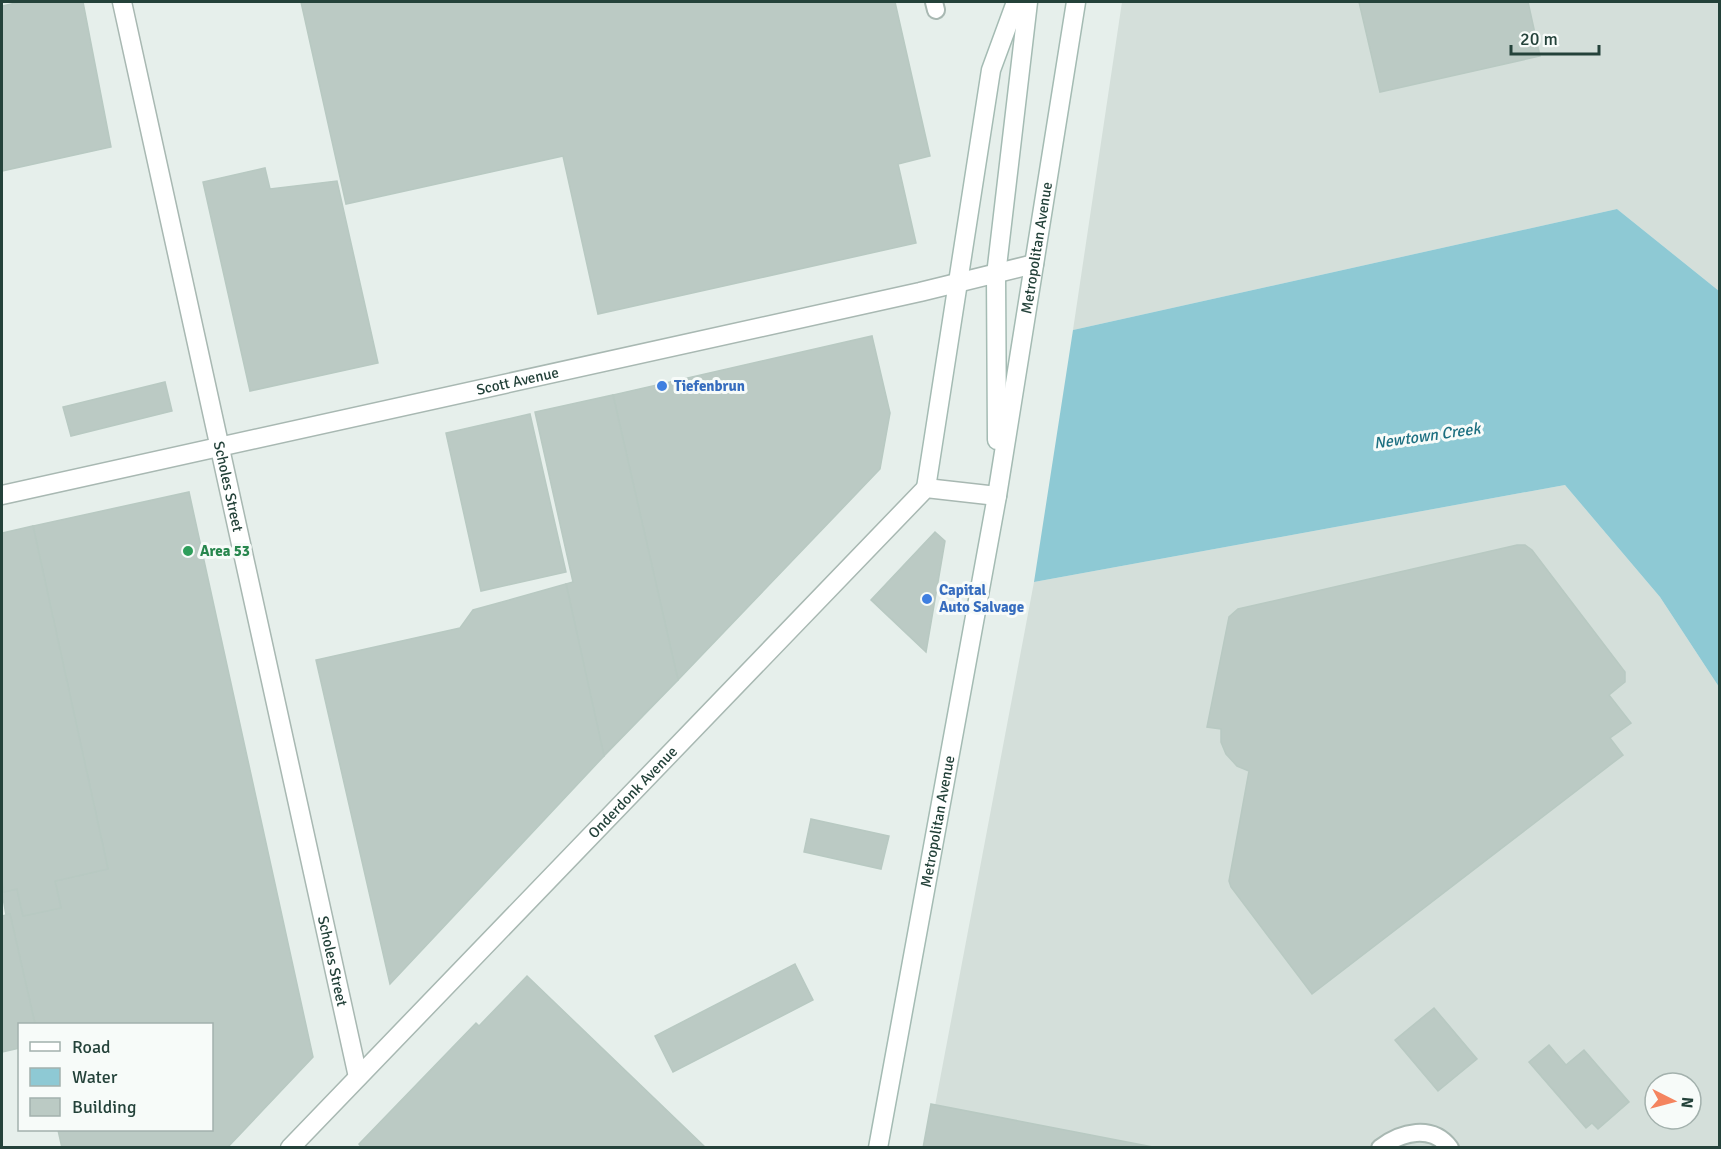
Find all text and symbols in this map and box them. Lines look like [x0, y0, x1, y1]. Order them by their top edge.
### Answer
scale bar [1511, 18, 1600, 56]
text: 20 m [1520, 28, 1558, 50]
street label: Metropolitan Avenue [1017, 181, 1056, 315]
street label: Scott Avenue [475, 363, 560, 399]
place label: Tiefenbrun [674, 377, 745, 395]
marker: Tiefenbrun [655, 379, 669, 393]
water label: Newtown Creek [1373, 418, 1484, 453]
street label: Scholes Street [210, 440, 247, 533]
place label: Area 53 [200, 542, 250, 560]
marker: Area 53 [181, 544, 195, 558]
place label: Capital Auto Salvage [939, 581, 1024, 616]
marker: Capital Auto Salvage [920, 592, 934, 606]
street label: Onderdonk Avenue [584, 743, 681, 842]
street label: Metropolitan Avenue [917, 754, 958, 889]
street label: Scholes Street [314, 914, 351, 1008]
legend [18, 1023, 213, 1131]
text: Road [72, 1036, 111, 1058]
text: Water [72, 1066, 118, 1088]
north arrow [1643, 1071, 1703, 1131]
text: Building [72, 1096, 136, 1118]
text: N [1676, 1096, 1697, 1109]

